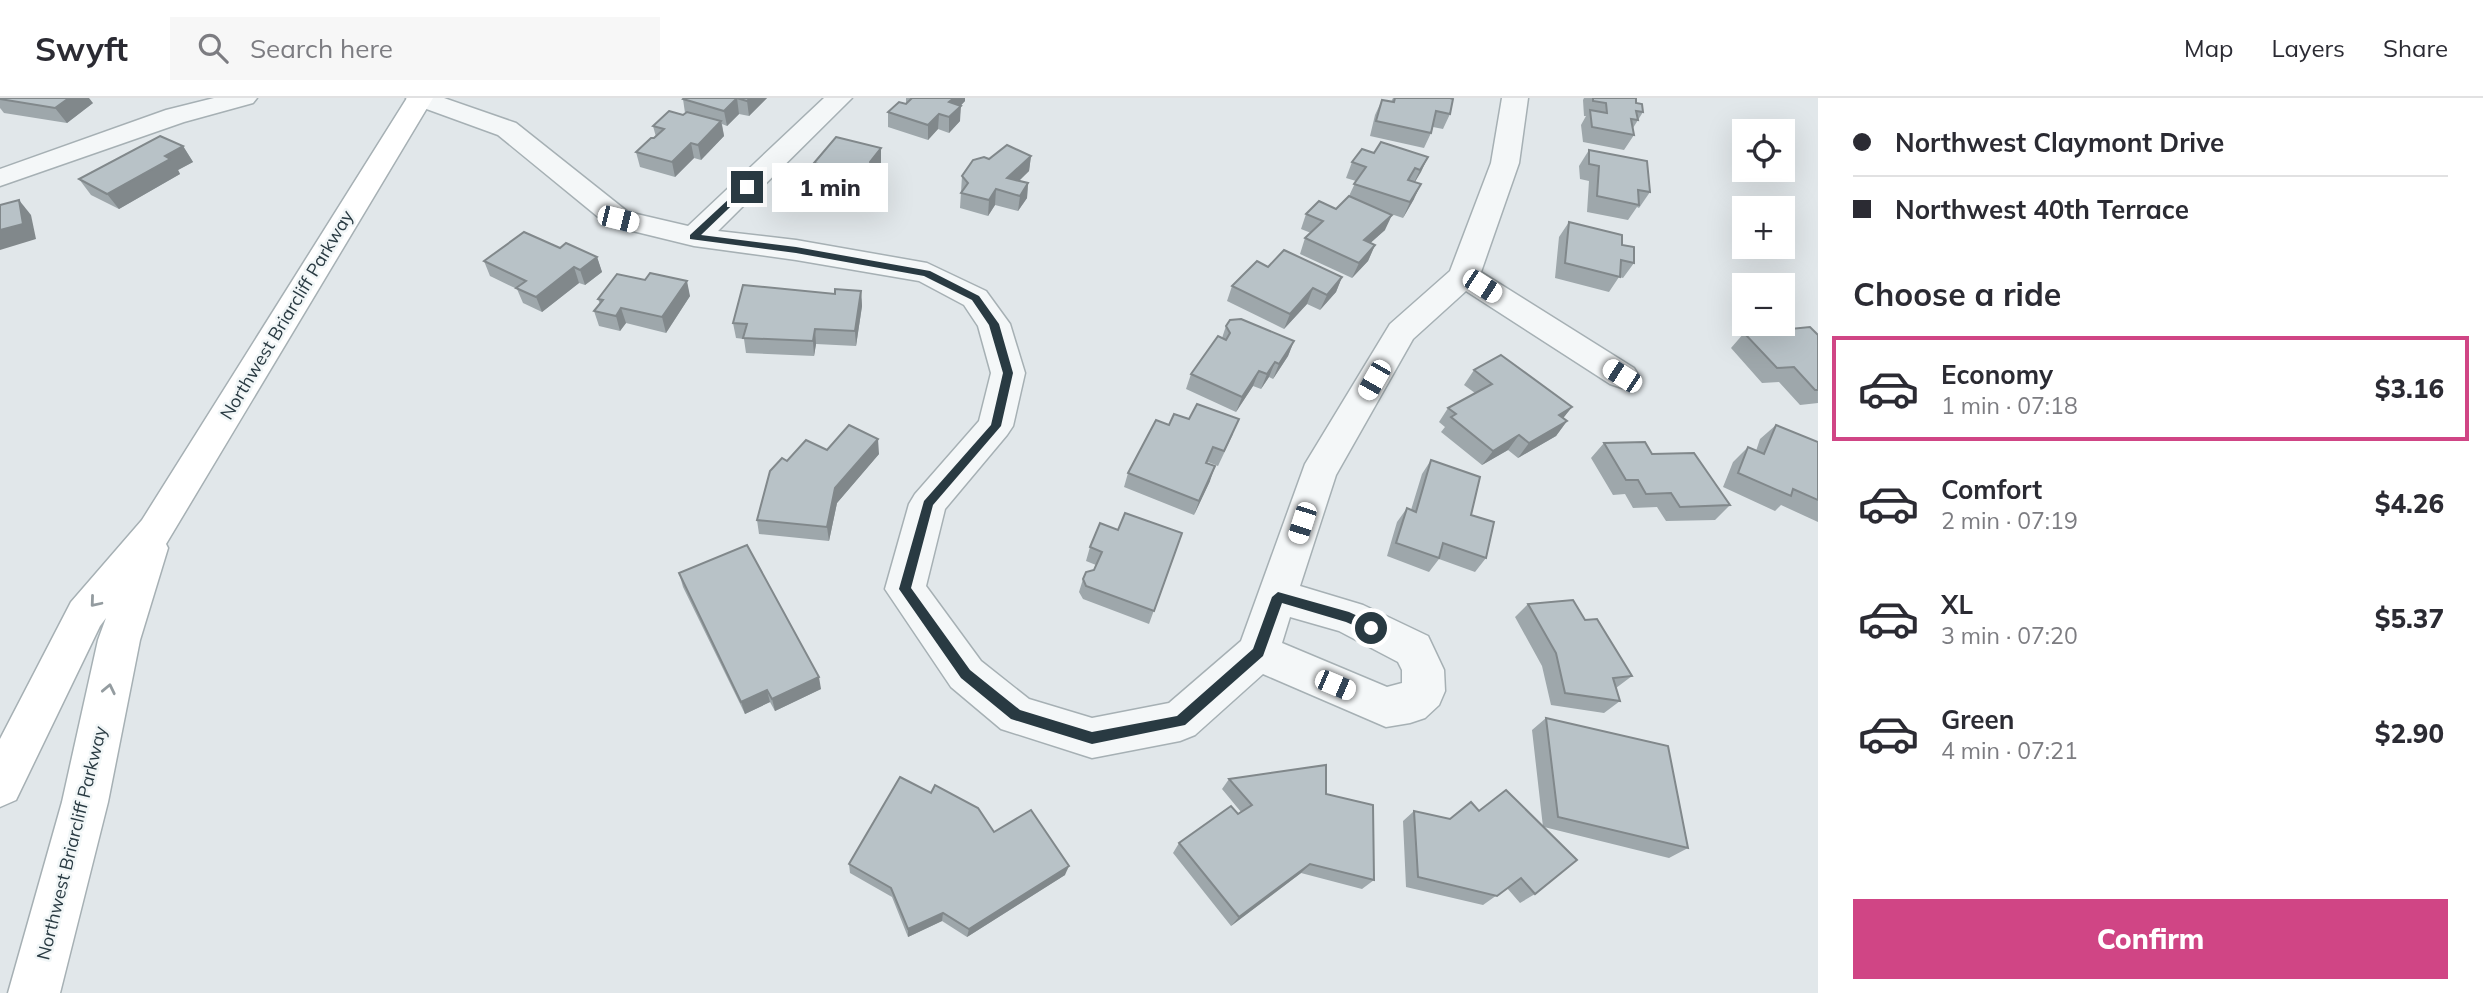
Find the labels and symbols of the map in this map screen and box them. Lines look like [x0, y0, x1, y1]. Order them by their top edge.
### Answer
callout: 1 min [772, 162, 887, 212]
route end [731, 171, 763, 203]
car [596, 204, 641, 234]
street label: Northwest Briarcliff Parkway [215, 205, 359, 424]
car [1459, 266, 1506, 306]
car [1599, 356, 1646, 396]
car [1355, 357, 1394, 403]
car [1286, 500, 1319, 546]
one-way arrow [91, 594, 103, 607]
route start [1355, 612, 1387, 644]
car [1312, 667, 1359, 703]
one-way arrow [100, 683, 115, 695]
street label: Northwest Briarcliff Parkway [31, 723, 112, 962]

